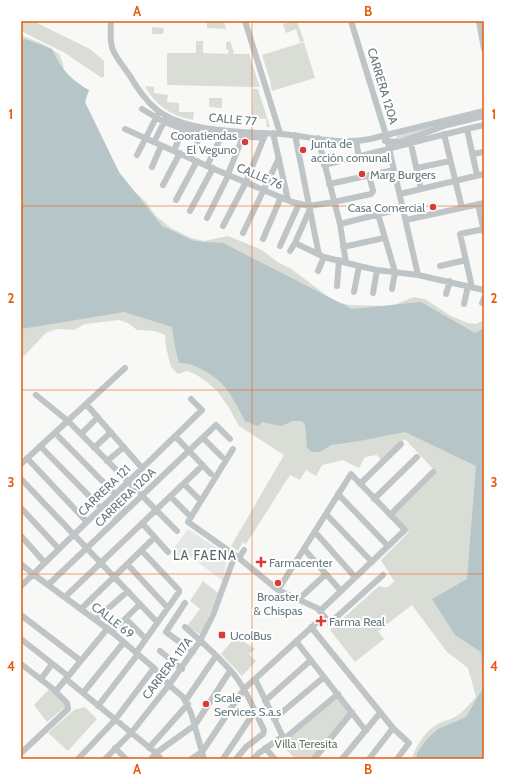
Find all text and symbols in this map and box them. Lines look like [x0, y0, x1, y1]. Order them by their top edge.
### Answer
text: A [133, 3, 142, 19]
text: B [364, 3, 372, 19]
street label: CARRERA 120A [364, 46, 402, 127]
text: 1 [9, 106, 13, 122]
text: 1 [492, 106, 496, 122]
street label: CALLE 77 [208, 109, 258, 129]
place label: Cooratiendas El Veguno [170, 128, 237, 157]
place label: Junta de acción comunal [310, 136, 390, 165]
marker: Cooratiendas El Veguno [240, 137, 250, 147]
marker: Junta de acción comunal [298, 145, 308, 155]
street label: CALLE 76 [235, 160, 286, 192]
place label: Marg Burgers [370, 167, 436, 182]
marker: Marg Burgers [357, 169, 367, 179]
place label: Casa Comercial [348, 200, 425, 215]
marker: Casa Comercial [428, 202, 438, 212]
text: 2 [8, 290, 15, 306]
text: 2 [491, 290, 498, 306]
street label: CARRERA 121 [75, 461, 133, 519]
street label: CARRERA 120A [91, 464, 159, 530]
text: 3 [7, 474, 15, 490]
text: 3 [490, 474, 498, 490]
district label: LA FAENA [173, 547, 237, 563]
place label: Farmacenter [269, 555, 333, 570]
marker: Farmacenter [256, 557, 266, 567]
marker: Broaster & Chispas [273, 578, 283, 588]
place label: Broaster & Chispas [254, 589, 302, 618]
street label: CALLE 69 [89, 599, 137, 641]
place label: Farma Real [329, 614, 385, 629]
marker: Farma Real [316, 616, 326, 626]
place label: UcolBus [230, 628, 272, 643]
marker: UcolBus [217, 630, 227, 640]
street label: CARRERA 117A [139, 633, 196, 702]
text: 4 [7, 658, 15, 674]
text: 4 [490, 658, 498, 674]
place label: Scale Services S.a.s [214, 690, 281, 719]
marker: Scale Services S.a.s [201, 699, 211, 709]
park label: Villa Teresita [274, 736, 338, 751]
text: A [133, 761, 142, 777]
text: B [364, 761, 372, 777]

